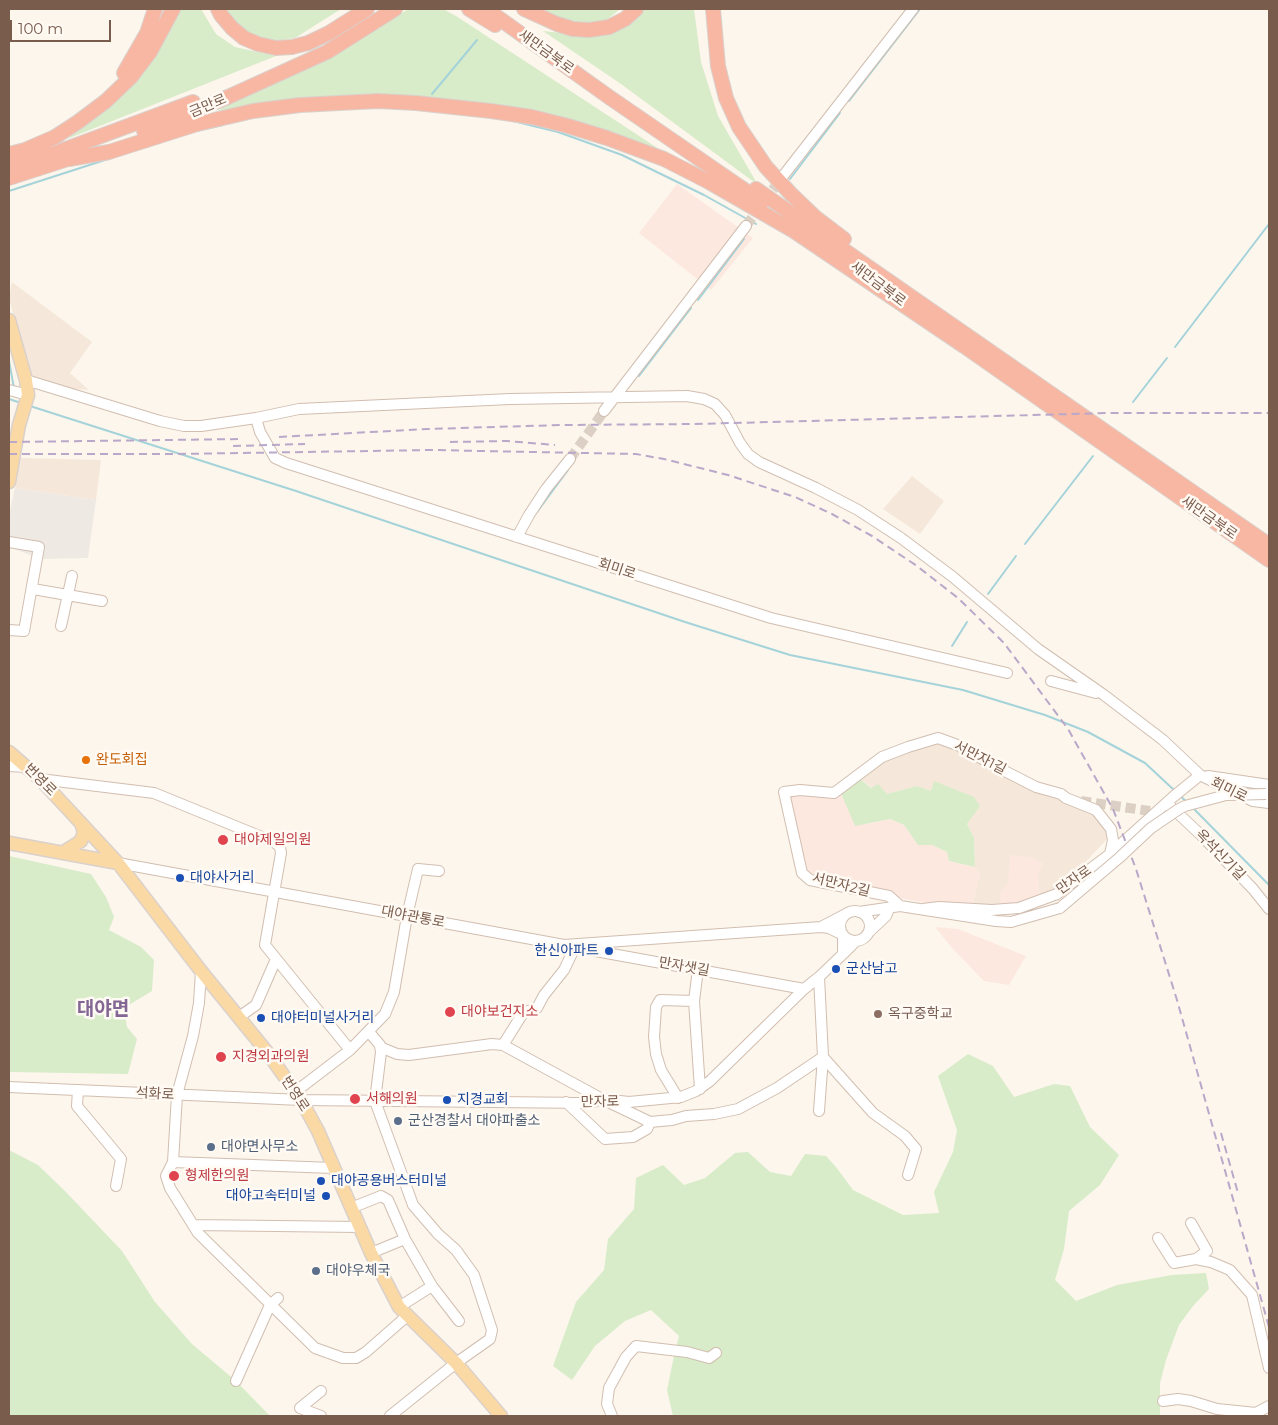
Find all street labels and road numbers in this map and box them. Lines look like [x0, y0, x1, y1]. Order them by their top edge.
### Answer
street label: 새만금북로 [515, 26, 577, 78]
street label: 금만로 [187, 91, 229, 121]
street label: 새만금북로 [847, 258, 909, 310]
street label: 새만금북로 [1178, 493, 1240, 543]
street label: 회미로 [596, 555, 638, 583]
street label: 서만자1길 [951, 738, 1009, 778]
street label: 번영로 [20, 760, 60, 800]
street label: 회미로 [1208, 774, 1250, 806]
street label: 옥석신기길 [1192, 826, 1248, 884]
street label: 만자로 [1053, 862, 1095, 898]
street label: 서만자2길 [810, 870, 872, 900]
street label: 대야관통로 [380, 903, 446, 931]
street label: 만자샛길 [657, 954, 711, 980]
street label: 번영로 [277, 1073, 313, 1115]
street label: 석화로 [135, 1085, 175, 1103]
street label: 만자로 [581, 1093, 619, 1111]

